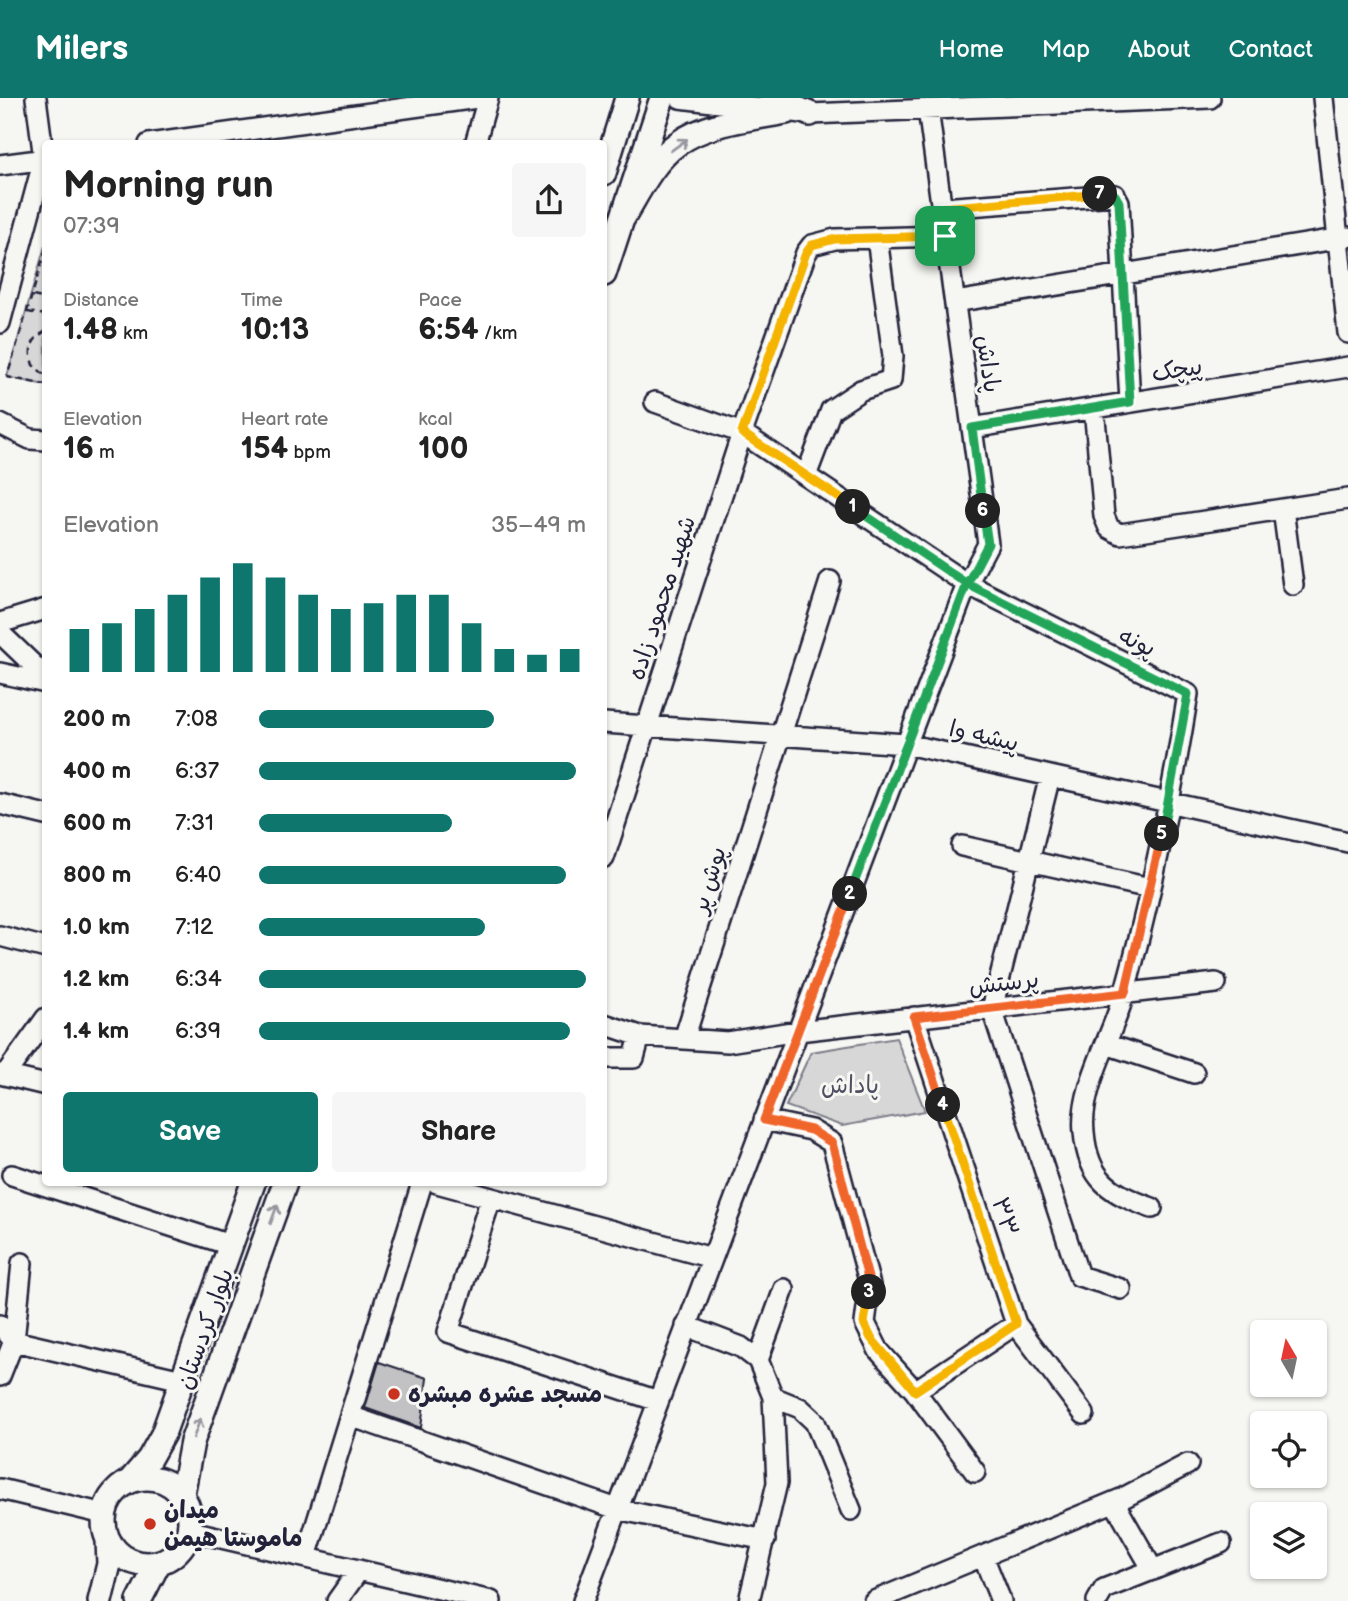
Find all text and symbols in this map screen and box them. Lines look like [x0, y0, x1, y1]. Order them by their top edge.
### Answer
text: Milers [35, 29, 128, 69]
text: Home [939, 35, 1004, 64]
text: Map [1042, 35, 1090, 64]
text: About [1128, 35, 1190, 64]
text: Contact [1228, 35, 1313, 64]
one-way arrow [669, 138, 688, 153]
text: Morning run [63, 163, 274, 208]
button: share [512, 163, 586, 237]
pin: 7 [1082, 176, 1118, 212]
text: 7 [1094, 182, 1105, 205]
pin [915, 206, 975, 266]
text: 07:39 [63, 212, 120, 240]
icon: arrive [926, 217, 964, 255]
text: Distance [63, 289, 139, 312]
text: Time [241, 289, 283, 312]
text: Pace [418, 289, 462, 312]
text: 1.48 [63, 312, 118, 348]
text: 10:13 [241, 312, 309, 348]
text: 6:54 [418, 312, 479, 348]
text: km [118, 322, 148, 345]
text: /km [479, 322, 517, 345]
street label: پاداش [970, 333, 1006, 395]
street label: پیچک [1149, 352, 1205, 388]
text: Elevation [63, 408, 142, 431]
text: Heart rate [241, 408, 328, 431]
text: kcal [418, 408, 452, 431]
text: 16 [63, 431, 94, 467]
text: 154 [241, 431, 288, 467]
text: 100 [418, 431, 468, 467]
text: m [94, 441, 115, 464]
text: bpm [288, 441, 331, 464]
pin: 1 [836, 490, 870, 524]
pin: 6 [965, 494, 1000, 528]
text: 1 [849, 495, 857, 518]
text: 6 [977, 499, 988, 522]
text: Elevation [63, 511, 159, 539]
text: 35–49 m [491, 511, 586, 539]
street label: شهید محمود زاده [622, 512, 702, 684]
street label: پونه [1113, 621, 1161, 663]
text: 200 m [63, 705, 131, 733]
text: 7:08 [175, 705, 218, 733]
street label: پیشه وا [947, 714, 1021, 758]
text: 400 m [63, 757, 131, 785]
text: 6:37 [175, 757, 219, 785]
text: 600 m [63, 809, 131, 837]
text: 7:31 [175, 809, 214, 837]
pin: 5 [1144, 816, 1180, 852]
text: 5 [1156, 822, 1167, 845]
street label: پوش پر [685, 843, 733, 919]
text: 800 m [63, 861, 131, 889]
text: 6:40 [175, 861, 221, 889]
pin: 2 [832, 876, 868, 912]
text: 2 [844, 882, 855, 905]
text: 1.0 km [63, 913, 130, 941]
text: 7:12 [175, 913, 213, 941]
text: 1.2 km [63, 965, 129, 993]
text: 6:34 [175, 965, 222, 993]
street label: پرستش [967, 965, 1041, 1001]
text: 1.4 km [63, 1017, 129, 1045]
text: 6:39 [175, 1017, 221, 1045]
park label: پاداش [821, 1071, 879, 1100]
pin: 4 [926, 1088, 960, 1122]
button: Save [63, 1092, 318, 1172]
button: Share [332, 1092, 586, 1172]
text: 4 [937, 1093, 948, 1116]
street label: ۳۳ [985, 1194, 1025, 1240]
one-way arrow [268, 1203, 281, 1225]
street label: بلوار کردستان [170, 1265, 240, 1393]
pin: 3 [852, 1274, 886, 1310]
text: 3 [863, 1280, 874, 1303]
north arrow [1250, 1320, 1326, 1396]
map controls [1250, 1320, 1327, 1579]
place label: مسجد عشره مبشره [408, 1380, 602, 1409]
marker: مسجد عشره مبشره [386, 1386, 402, 1402]
button: locate [1250, 1411, 1327, 1488]
one-way arrow [192, 1418, 204, 1440]
place label: میدان ماموستا هیمن [164, 1496, 303, 1553]
button: layers [1250, 1502, 1327, 1579]
marker: میدان ماموستا هیمن [142, 1516, 158, 1532]

